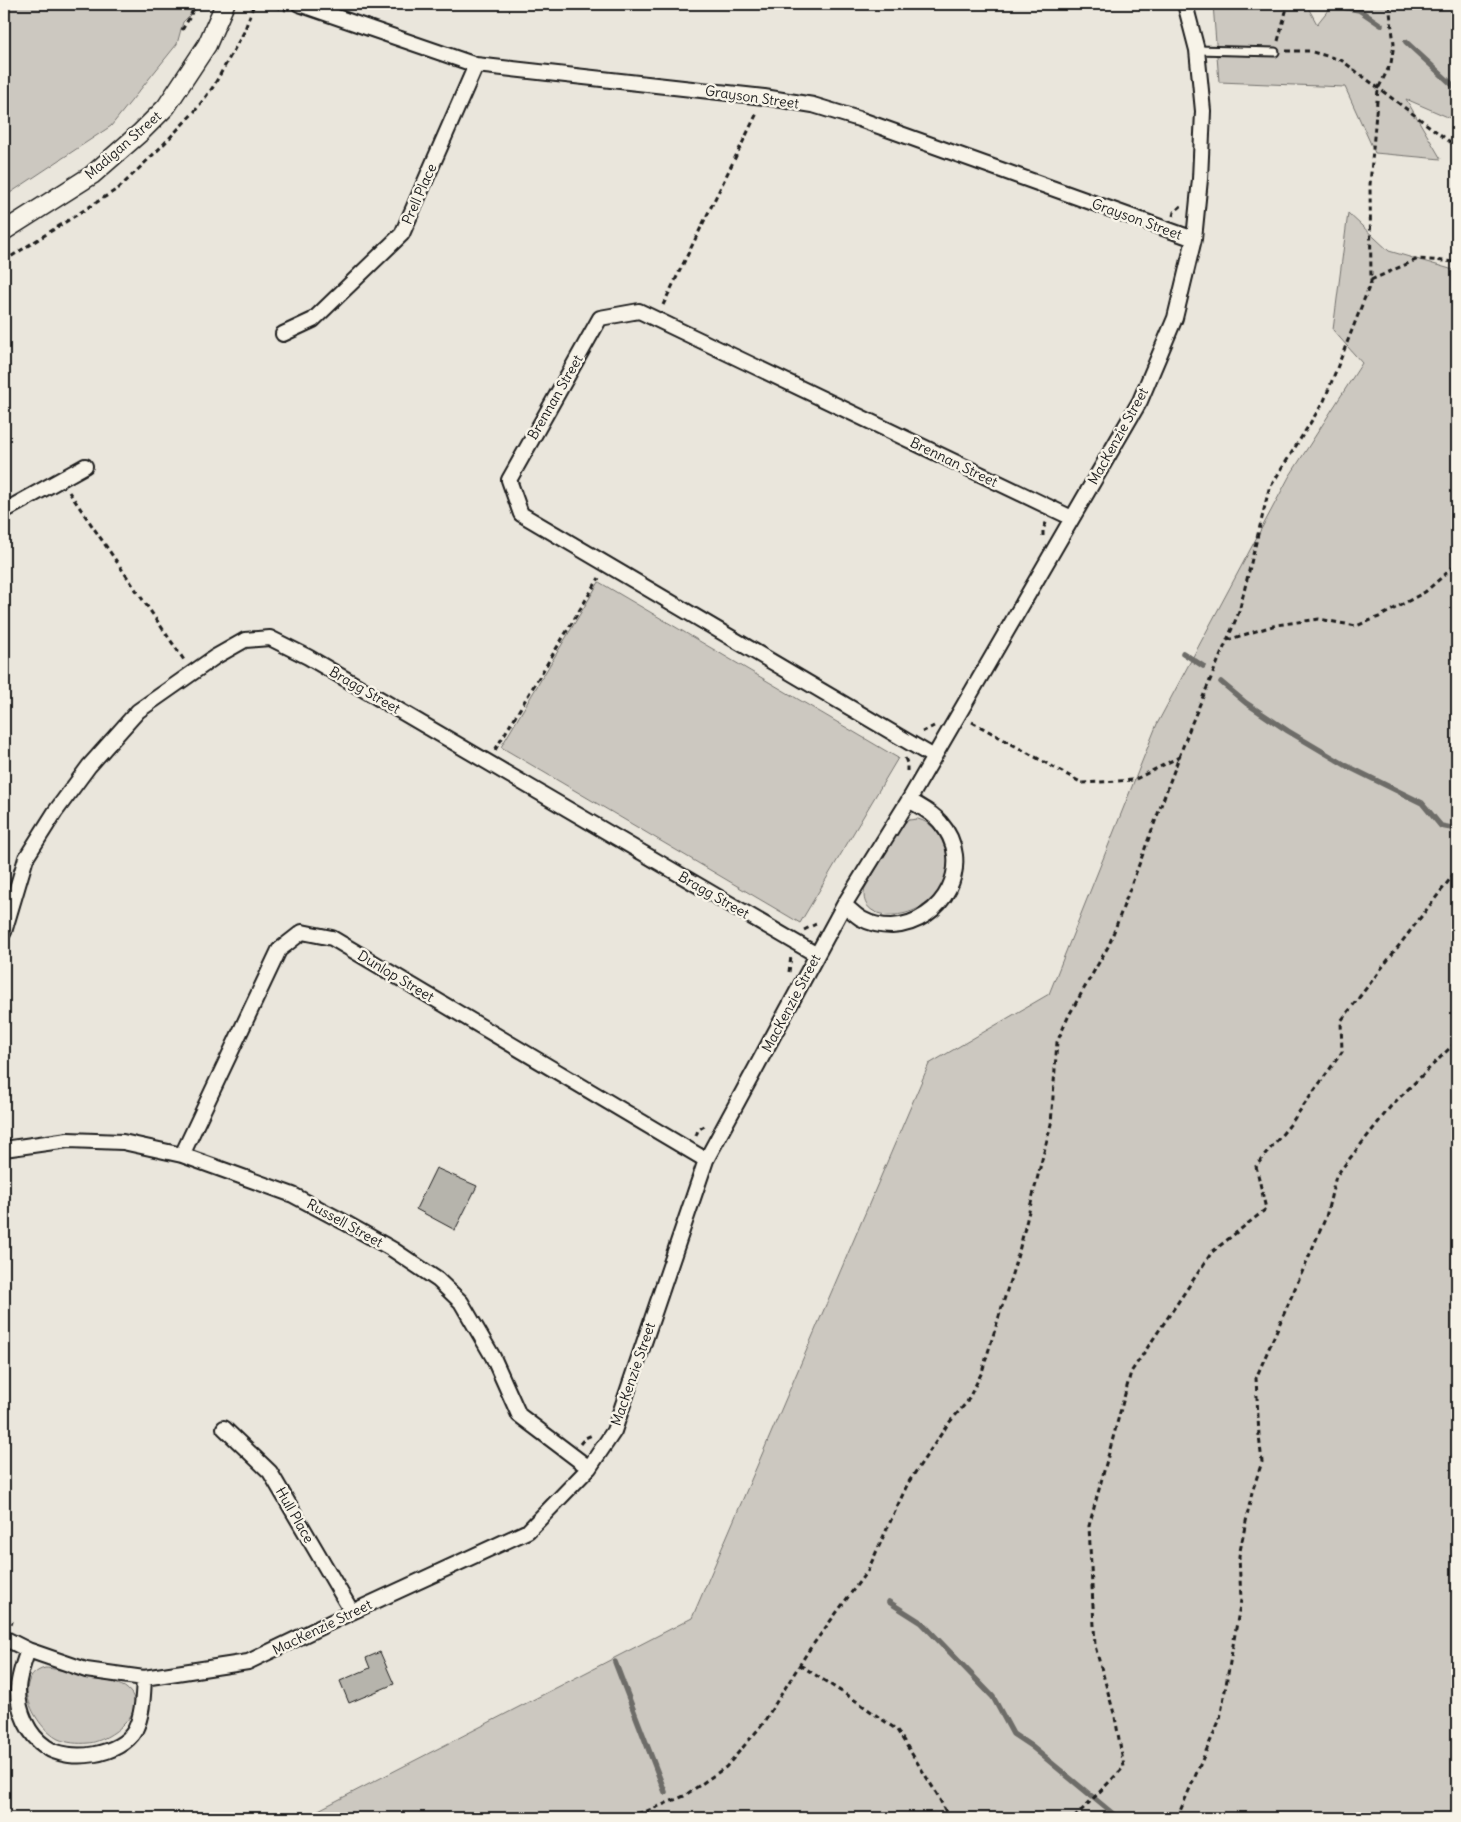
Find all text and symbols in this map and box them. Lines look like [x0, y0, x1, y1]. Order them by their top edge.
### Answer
street label: Grayson Street [704, 82, 800, 113]
street label: Madigan Street [81, 107, 165, 183]
street label: Prell Place [398, 161, 440, 227]
street label: Grayson Street [1089, 194, 1185, 244]
street label: Brennan Street [523, 351, 587, 443]
street label: MacKenzie Street [1084, 384, 1152, 488]
street label: Brennan Street [907, 433, 1001, 491]
street label: Bragg Street [326, 662, 404, 718]
street label: Bragg Street [675, 867, 753, 923]
street label: Dunlop Street [355, 946, 438, 1006]
street label: MacKenzie Street [758, 951, 825, 1055]
street label: Russell Street [304, 1195, 386, 1251]
street label: MacKenzie Street [607, 1320, 659, 1428]
street label: Hull Place [272, 1484, 318, 1546]
street label: MacKenzie Street [269, 1595, 375, 1659]

